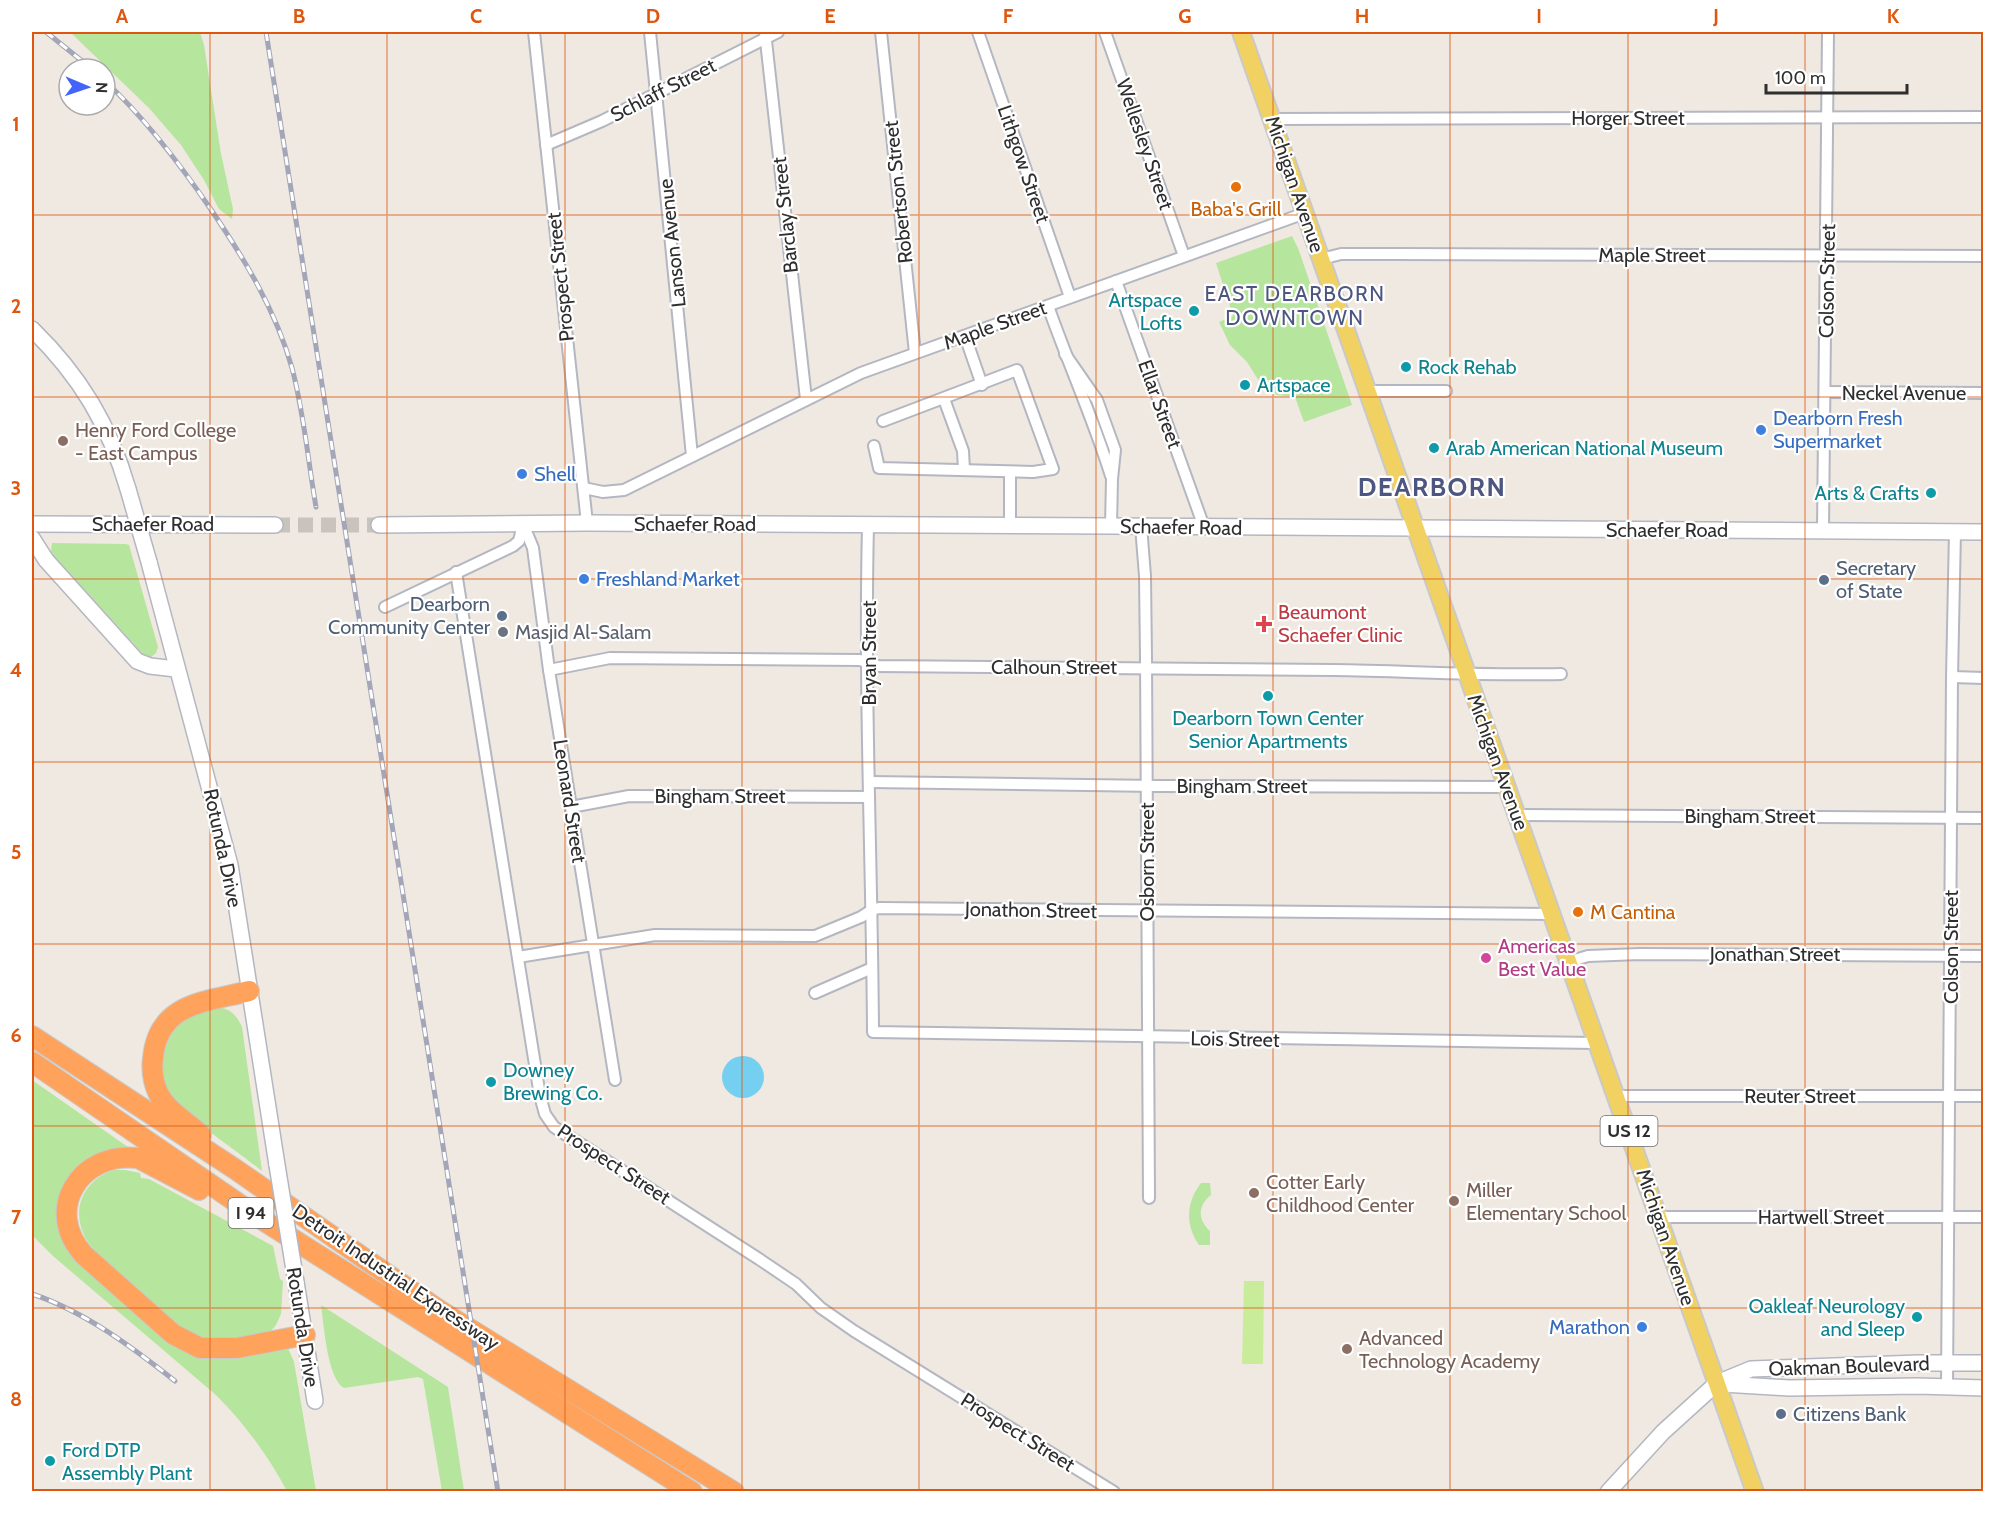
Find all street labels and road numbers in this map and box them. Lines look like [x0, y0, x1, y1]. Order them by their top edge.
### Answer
street label: Schlaff Street [606, 53, 720, 127]
street label: Wellesley Street [1111, 75, 1179, 213]
street label: Lithgow Street [993, 102, 1055, 226]
street label: Horger Street [1571, 106, 1685, 130]
street label: Michigan Avenue [1260, 112, 1330, 256]
street label: Robertson Street [879, 119, 917, 265]
street label: Barclay Street [767, 156, 803, 274]
street label: Lanson Avenue [653, 178, 691, 308]
street label: Prospect Street [541, 211, 579, 343]
street label: Colson Street [1814, 223, 1840, 338]
street label: Maple Street [1598, 243, 1706, 267]
street label: Maple Street [940, 295, 1050, 355]
street label: Ellar Street [1133, 357, 1187, 452]
street label: Neckel Avenue [1842, 381, 1966, 405]
street label: Schaefer Road [92, 512, 214, 536]
street label: Schaefer Road [634, 512, 756, 536]
street label: Schaefer Road [1120, 514, 1242, 540]
street label: Schaefer Road [1606, 518, 1728, 542]
street label: Bryan Street [857, 600, 881, 705]
street label: Calhoun Street [991, 655, 1117, 679]
street label: Michigan Avenue [1462, 691, 1534, 833]
street label: Leonard Street [548, 737, 592, 865]
street label: Bingham Street [1176, 774, 1308, 798]
street label: Bingham Street [654, 784, 786, 808]
street label: Rotunda Drive [199, 786, 247, 910]
street label: Osborn Street [1135, 802, 1159, 922]
street label: Bingham Street [1684, 804, 1816, 828]
street label: Colson Street [1939, 890, 1963, 1004]
street label: Jonathon Street [964, 897, 1097, 923]
street label: Jonathan Street [1709, 942, 1841, 966]
street label: Lois Street [1190, 1026, 1280, 1052]
street label: Reuter Street [1744, 1084, 1856, 1108]
road number: US 12 [1600, 1116, 1658, 1146]
street label: Prospect Street [553, 1119, 675, 1210]
street label: Michigan Avenue [1631, 1165, 1701, 1309]
road number: I 94 [228, 1198, 274, 1228]
street label: Detroit Industrial Expressway [288, 1199, 504, 1355]
street label: Hartwell Street [1758, 1205, 1885, 1229]
street label: Rotunda Drive [282, 1265, 324, 1389]
street label: Oakman Boulevard [1768, 1351, 1930, 1381]
street label: Prospect Street [957, 1387, 1080, 1477]

